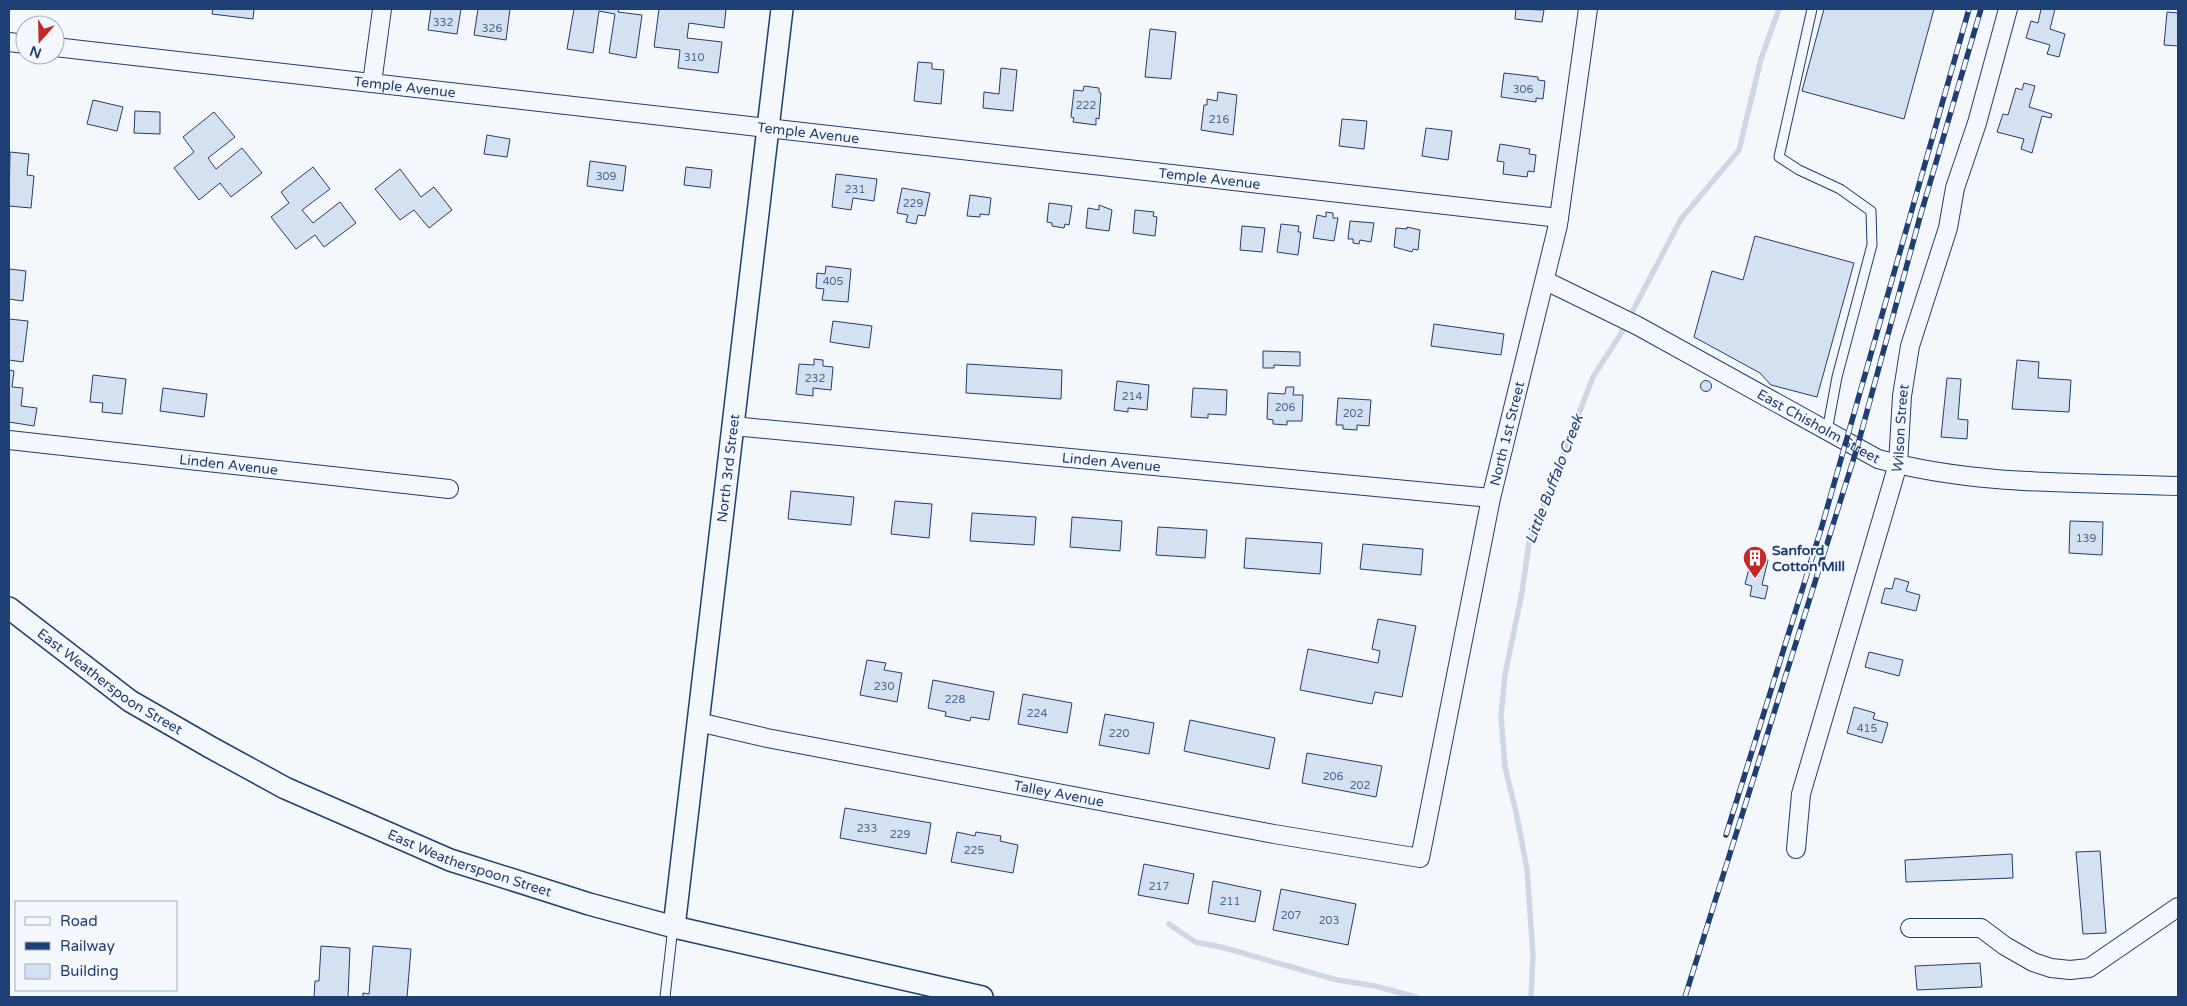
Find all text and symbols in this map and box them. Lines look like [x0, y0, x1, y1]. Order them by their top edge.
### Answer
north arrow [15, 15, 65, 65]
house number: 332 [433, 16, 453, 29]
house number: 326 [482, 22, 502, 35]
text: N [28, 42, 44, 62]
house number: 310 [684, 51, 704, 64]
street label: Temple Avenue [353, 73, 457, 102]
house number: 306 [1513, 83, 1533, 96]
house number: 222 [1076, 99, 1096, 112]
house number: 216 [1209, 113, 1229, 126]
street label: Temple Avenue [756, 119, 860, 147]
street label: Temple Avenue [1158, 165, 1261, 193]
house number: 309 [596, 170, 616, 183]
house number: 231 [845, 183, 865, 196]
house number: 229 [903, 197, 923, 210]
house number: 405 [823, 275, 843, 288]
house number: 232 [805, 372, 825, 385]
street label: North 1st Street [1486, 379, 1528, 488]
street label: Wilson Street [1888, 382, 1913, 475]
street label: East Chisholm Street [1754, 386, 1883, 468]
house number: 214 [1122, 390, 1142, 403]
house number: 206 [1275, 401, 1295, 414]
house number: 202 [1343, 407, 1363, 420]
water label: Little Buffalo Creek [1521, 410, 1588, 546]
street label: North 3rd Street [714, 412, 743, 523]
street label: Linden Avenue [1061, 449, 1162, 476]
street label: Linden Avenue [178, 451, 279, 479]
house number: 139 [2076, 532, 2096, 545]
place label: Sanford Cotton Mill [1772, 542, 1845, 575]
building icon: Sanford Cotton Mill [1742, 545, 1768, 579]
street label: East Weatherspoon Street [34, 625, 186, 739]
house number: 230 [874, 680, 894, 693]
house number: 228 [945, 693, 965, 706]
house number: 224 [1027, 707, 1047, 720]
house number: 415 [1857, 722, 1877, 735]
house number: 220 [1109, 727, 1129, 740]
house number: 206 [1323, 770, 1343, 783]
street label: Talley Avenue [1012, 777, 1105, 811]
house number: 202 [1350, 779, 1370, 792]
house number: 233 [857, 822, 877, 835]
street label: East Weatherspoon Street [385, 826, 554, 901]
house number: 229 [890, 828, 910, 841]
house number: 225 [964, 844, 984, 857]
house number: 217 [1149, 880, 1169, 893]
house number: 211 [1220, 895, 1240, 908]
legend [15, 901, 178, 991]
house number: 207 [1281, 909, 1301, 922]
text: Road [60, 912, 98, 930]
house number: 203 [1319, 914, 1339, 927]
text: Railway [60, 937, 115, 955]
text: Building [60, 962, 119, 980]

